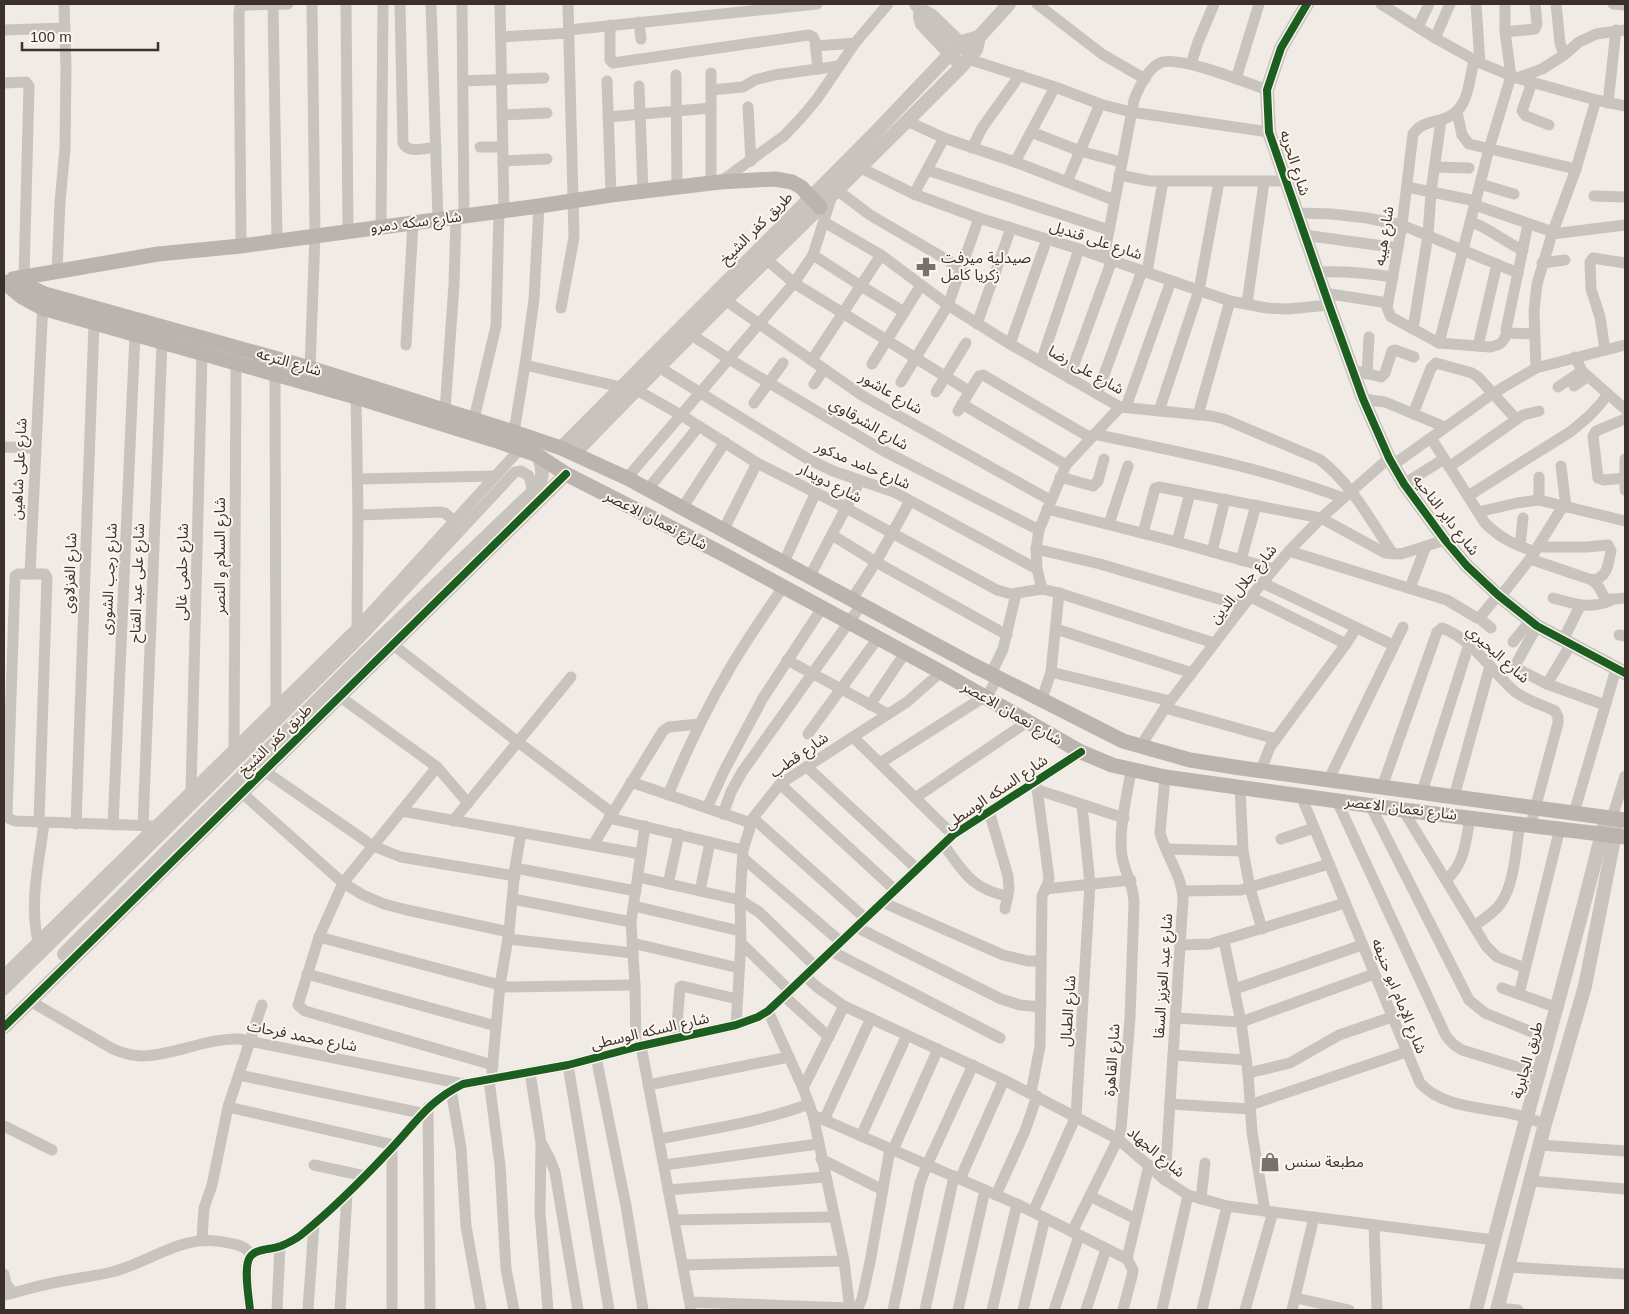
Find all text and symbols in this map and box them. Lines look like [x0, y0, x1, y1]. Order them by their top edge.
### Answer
scale bar [22, 20, 159, 52]
text: 100 m [30, 28, 72, 45]
street label: شارع الحريه [1273, 128, 1314, 199]
street label: طريق كفر الشيخ [716, 188, 798, 270]
street label: شارع هيبه [1370, 205, 1401, 268]
street label: شارع سكه دمرو [369, 207, 463, 240]
street label: شارع على قنديل [1047, 217, 1145, 266]
place label: صيدلية ميرفت زكريا كامل [941, 249, 1031, 284]
pharmacy icon: صيدلية ميرفت زكريا كامل [915, 256, 937, 278]
street label: شارع على رضا [1044, 342, 1127, 401]
street label: شارع الترعه [254, 344, 324, 383]
street label: شارع عاشور [854, 367, 926, 421]
street label: شارع الشرقاوي [825, 394, 912, 457]
street label: شارع على شاهين [7, 417, 34, 521]
street label: شارع حامد مدكور [811, 437, 913, 496]
street label: شارع دويدار [793, 459, 865, 509]
street label: شارع داير الناحيه [1407, 471, 1483, 561]
street label: شارع نعمان الاعصر [599, 486, 711, 556]
street label: شارع السلام و النصر [211, 497, 232, 616]
street label: شارع رجب الشورى [97, 522, 124, 636]
street label: شارع على عبد الفتاح [126, 523, 151, 643]
street label: شارع حلمى غالى [172, 523, 195, 621]
street label: شارع الغزلاوى [60, 532, 83, 614]
street label: شارع جلال الدين [1206, 541, 1283, 629]
street label: شارع البحيري [1461, 621, 1533, 689]
street label: شارع نعمان الاعصر [956, 677, 1066, 752]
street label: طريق كفر الشيخ [234, 700, 318, 782]
street label: شارع قطب [766, 728, 834, 784]
street label: شارع السكه الوسطى [941, 751, 1053, 836]
street label: شارع نعمان الاعصر [1343, 792, 1458, 827]
street label: شارع عبد العزيز السقا [1150, 912, 1179, 1039]
street label: شارع الإمام ابو حنيفه [1365, 936, 1430, 1058]
street label: شارع الطبال [1057, 974, 1082, 1047]
street label: شارع السكه الوسطى [589, 1009, 712, 1056]
street label: شارع محمد فرحات [245, 1016, 359, 1058]
street label: طريق الجابرية [1507, 1019, 1548, 1101]
street label: شارع القاهرة [1100, 1023, 1127, 1097]
street label: شارع الجهاد [1122, 1123, 1189, 1184]
shop icon: مطبعة سنس [1259, 1151, 1281, 1173]
place label: مطبعة سنس [1285, 1153, 1364, 1171]

